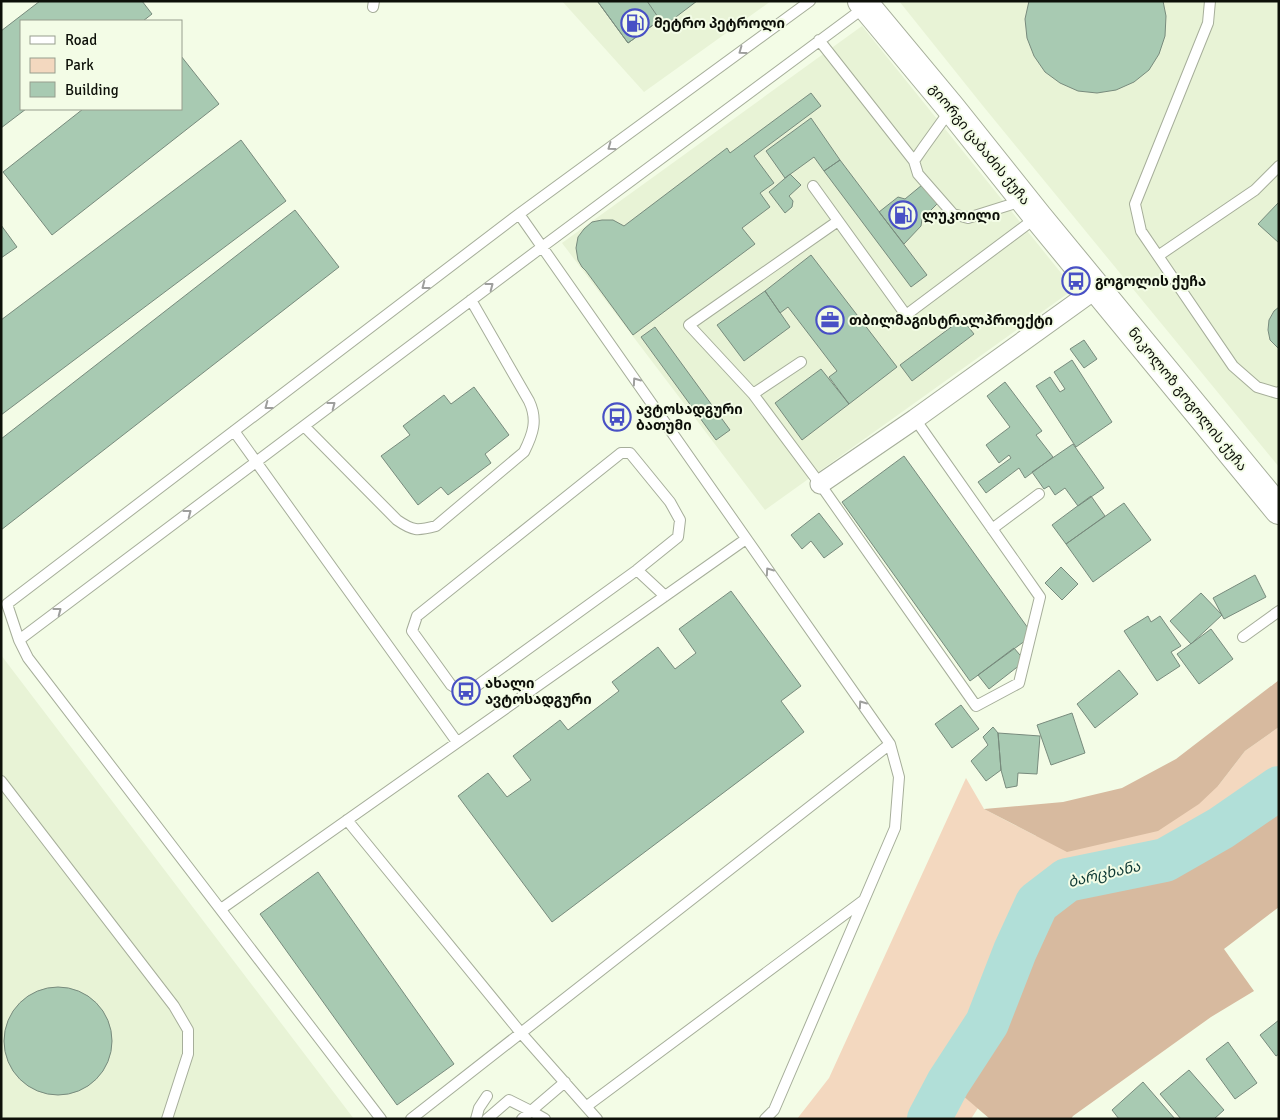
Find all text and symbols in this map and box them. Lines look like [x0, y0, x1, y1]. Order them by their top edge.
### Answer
fuel station icon: მეტრო პეტროლი [620, 8, 650, 38]
place label: მეტრო პეტროლი [654, 15, 785, 32]
legend [20, 20, 182, 110]
text: Road [65, 31, 97, 49]
one-way arrow [738, 45, 748, 54]
text: Park [65, 56, 94, 74]
street label: გიორგი ცაბაძის ქუჩა [925, 80, 1034, 208]
text: Building [65, 81, 119, 99]
one-way arrow [608, 141, 617, 149]
fuel station icon: ლუკოილი [888, 200, 918, 230]
place label: ლუკოილი [922, 207, 1000, 224]
bus stop icon: გოგოლის ქუჩა [1061, 266, 1091, 296]
place label: გოგოლის ქუჩა [1095, 273, 1206, 290]
one-way arrow [422, 280, 431, 288]
one-way arrow [484, 283, 494, 292]
office icon: თბილმაგისტრალპროექტი [815, 305, 845, 335]
place label: თბილმაგისტრალპროექტი [849, 312, 1053, 329]
street label: ნიკოლოზ გოგოლის ქუჩა [1124, 324, 1251, 475]
one-way arrow [633, 377, 642, 387]
one-way arrow [265, 400, 274, 408]
place label: ავტოსადგური ბათუმი [636, 401, 743, 434]
one-way arrow [326, 402, 336, 411]
bus stop icon: ავტოსადგური ბათუმი [602, 402, 632, 432]
one-way arrow [182, 510, 192, 519]
one-way arrow [766, 567, 775, 577]
one-way arrow [52, 608, 61, 616]
place label: ახალი ავტოსადგური [485, 675, 592, 708]
bus stop icon: ახალი ავტოსადგური [451, 676, 481, 706]
one-way arrow [859, 700, 868, 710]
water label: ბარცხანა [1066, 857, 1143, 891]

